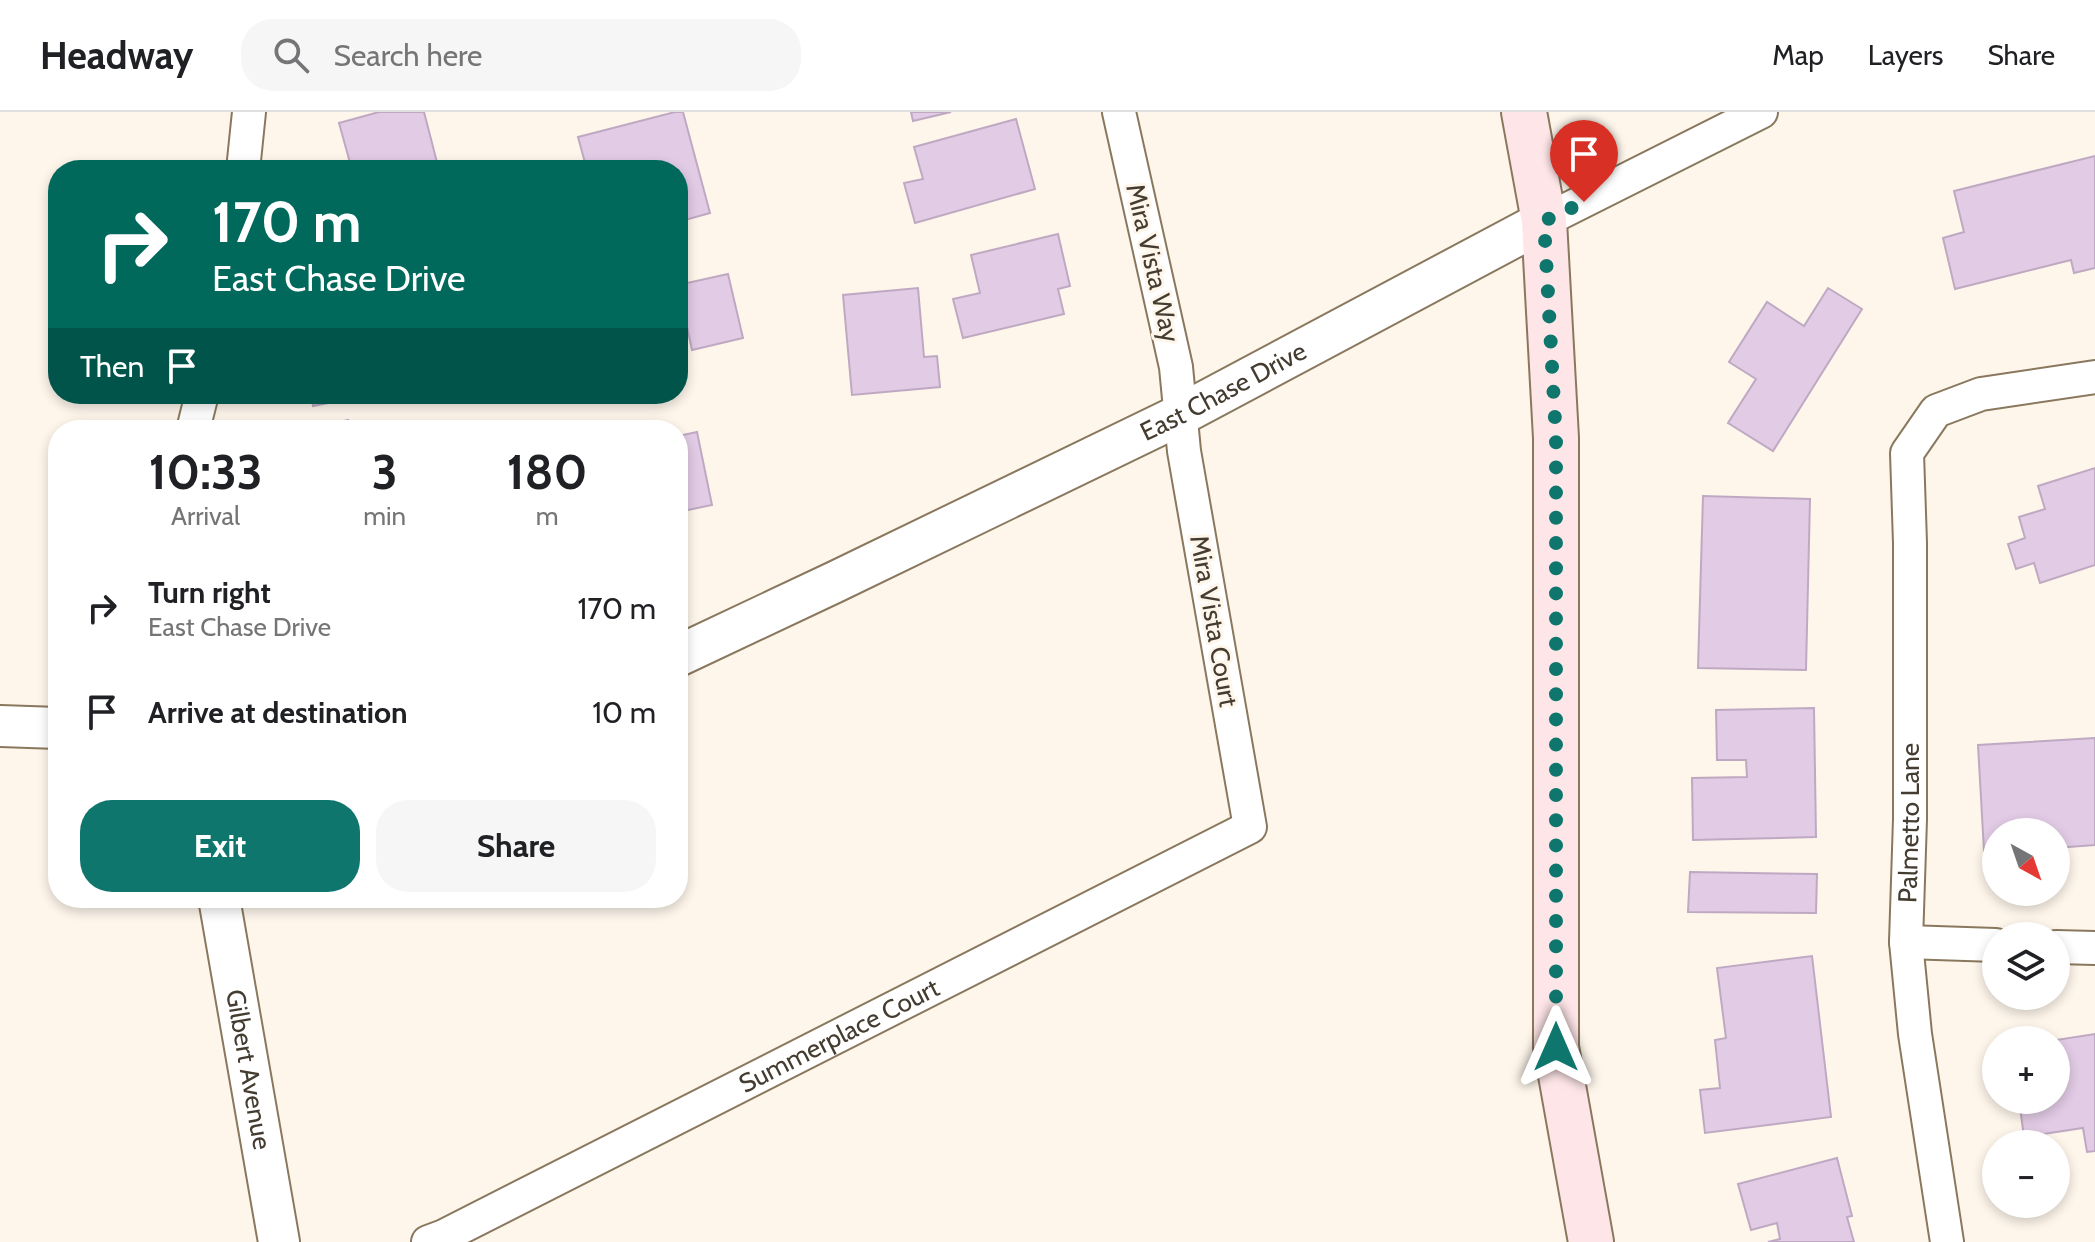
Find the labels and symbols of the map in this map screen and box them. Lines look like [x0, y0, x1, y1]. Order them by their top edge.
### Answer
pin [1550, 120, 1618, 202]
street label: Mira Vista Way [1119, 181, 1187, 345]
street label: East Chase Drive [1135, 335, 1312, 448]
street label: Mira Vista Court [1183, 533, 1245, 710]
street label: Palmetto Lane [1891, 743, 1926, 904]
north arrow [1982, 818, 2070, 906]
street label: Summerplace Court [734, 971, 945, 1100]
street label: Gilbert Avenue [219, 987, 279, 1152]
position arrow [1514, 1005, 1598, 1089]

